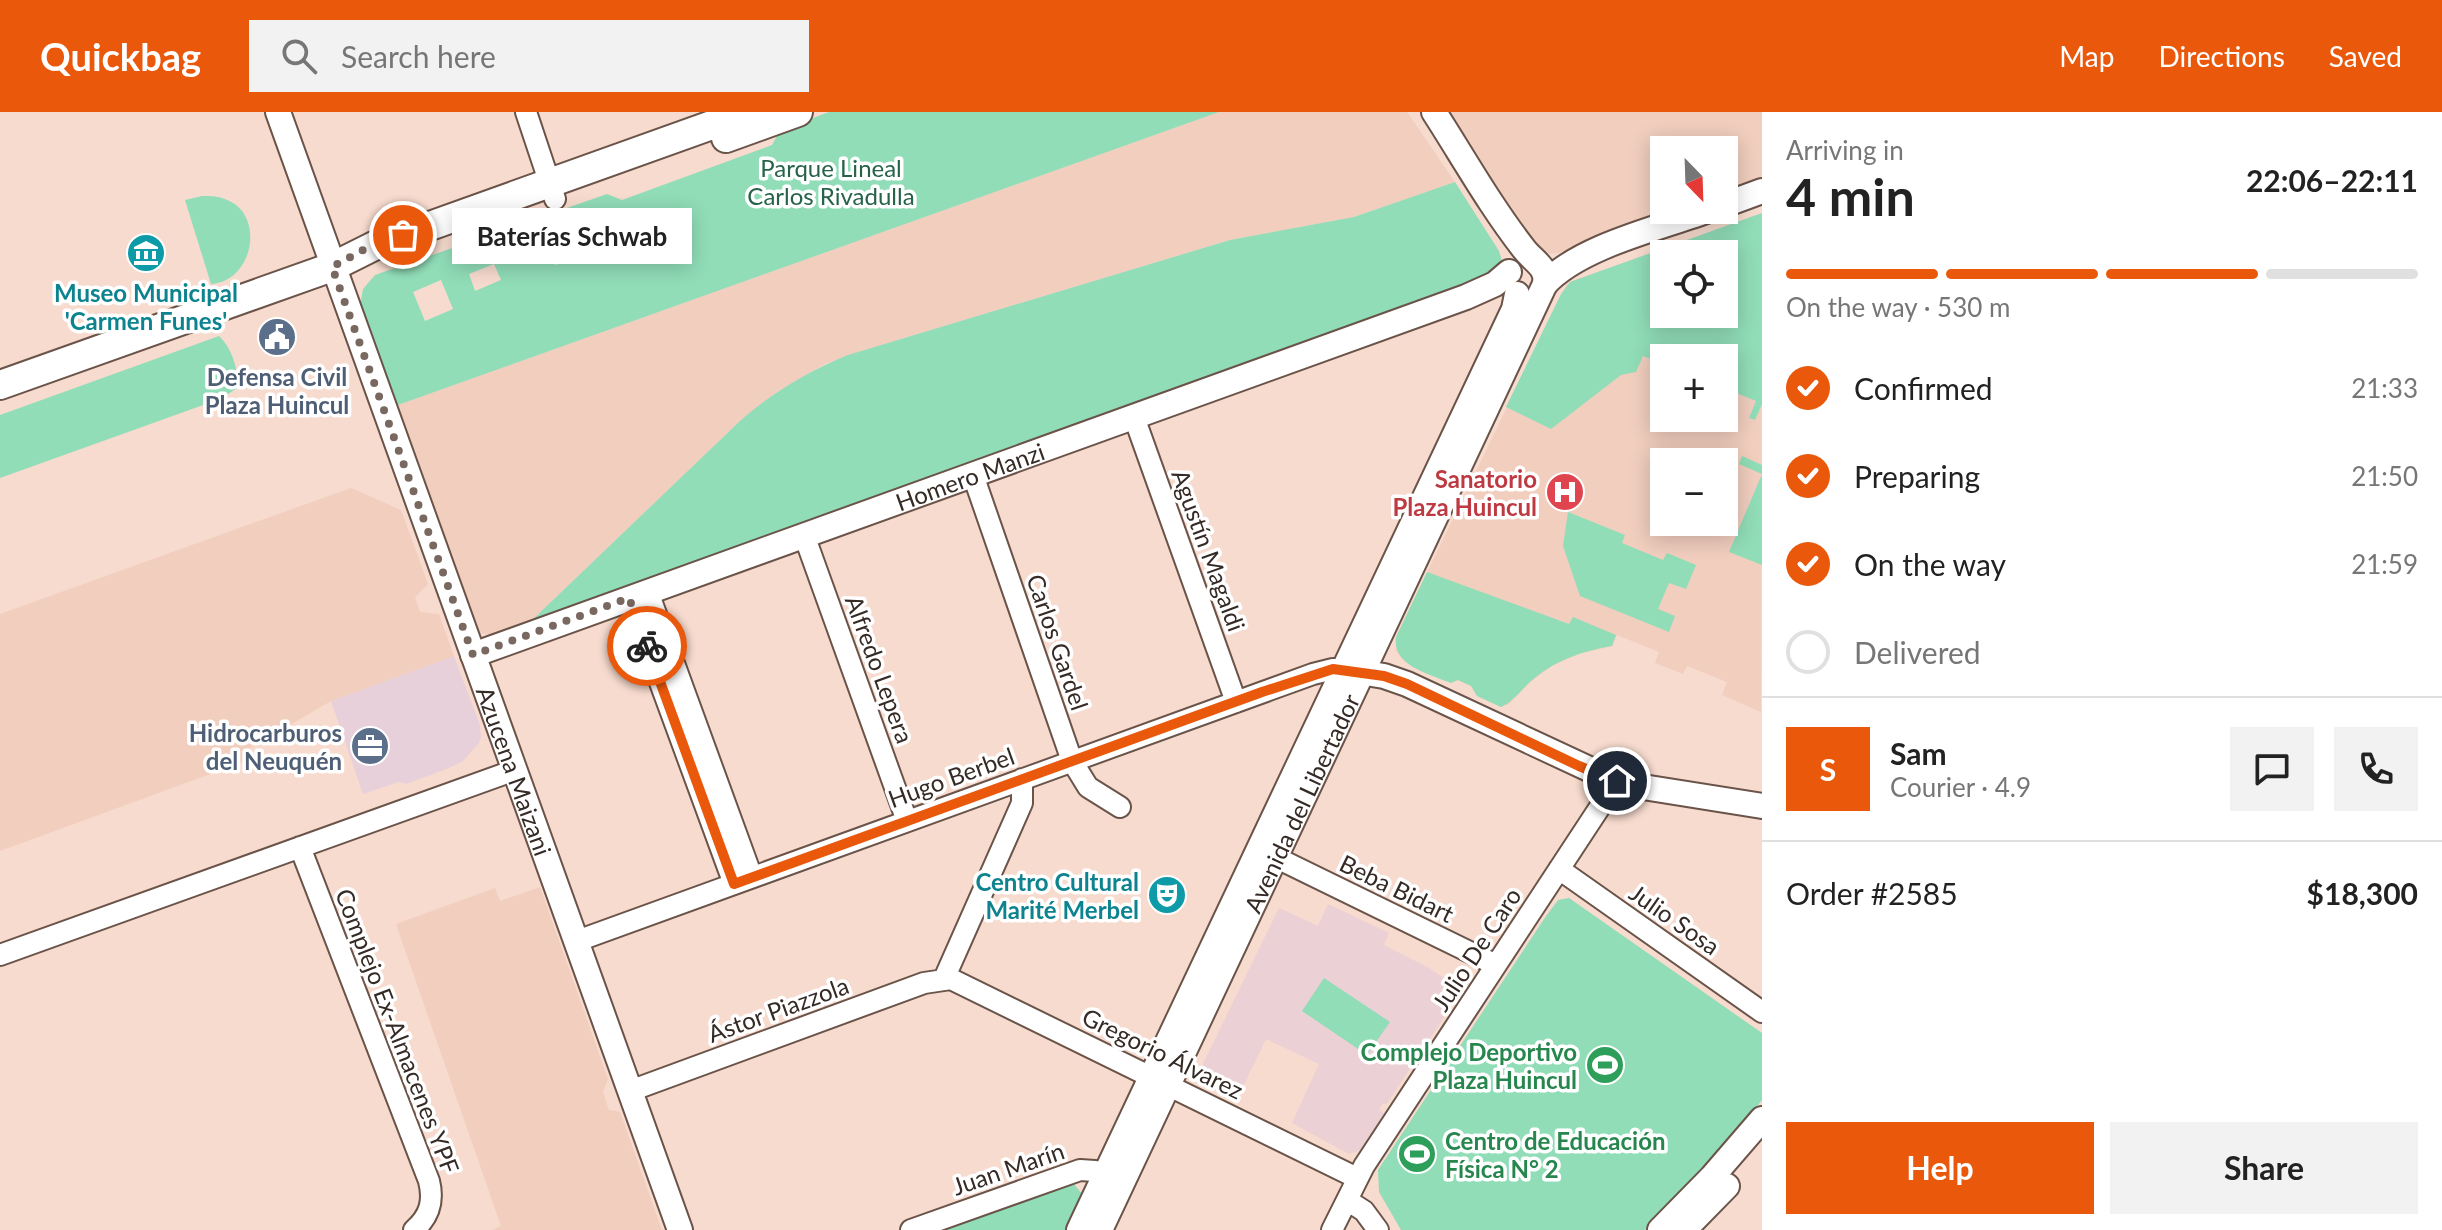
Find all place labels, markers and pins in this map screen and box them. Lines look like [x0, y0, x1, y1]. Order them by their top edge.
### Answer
pin [369, 201, 437, 269]
callout: Baterías Schwab [451, 207, 691, 263]
museum icon: Museo Municipal 'Carmen Funes' [125, 232, 167, 274]
place label: Museo Municipal 'Carmen Funes' [54, 278, 238, 335]
public building icon: Defensa Civil Plaza Huincul [256, 316, 298, 358]
place label: Defensa Civil Plaza Huincul [205, 362, 349, 419]
place label: Sanatorio Plaza Huincul [1392, 464, 1537, 521]
hospital icon: Sanatorio Plaza Huincul [1544, 471, 1586, 513]
place label: Hidrocarburos del Neuquén [189, 718, 342, 775]
office icon: Hidrocarburos del Neuquén [349, 725, 391, 767]
pin [1583, 747, 1651, 815]
place label: Centro Cultural Marité Merbel [975, 867, 1139, 924]
theatre icon: Centro Cultural Marité Merbel [1146, 874, 1188, 916]
place label: Complejo Deportivo Plaza Huincul [1361, 1037, 1577, 1094]
sports icon: Complejo Deportivo Plaza Huincul [1584, 1044, 1626, 1086]
place label: Centro de Educación Física N° 2 [1445, 1126, 1666, 1183]
sports icon: Centro de Educación Física N° 2 [1396, 1133, 1438, 1175]

